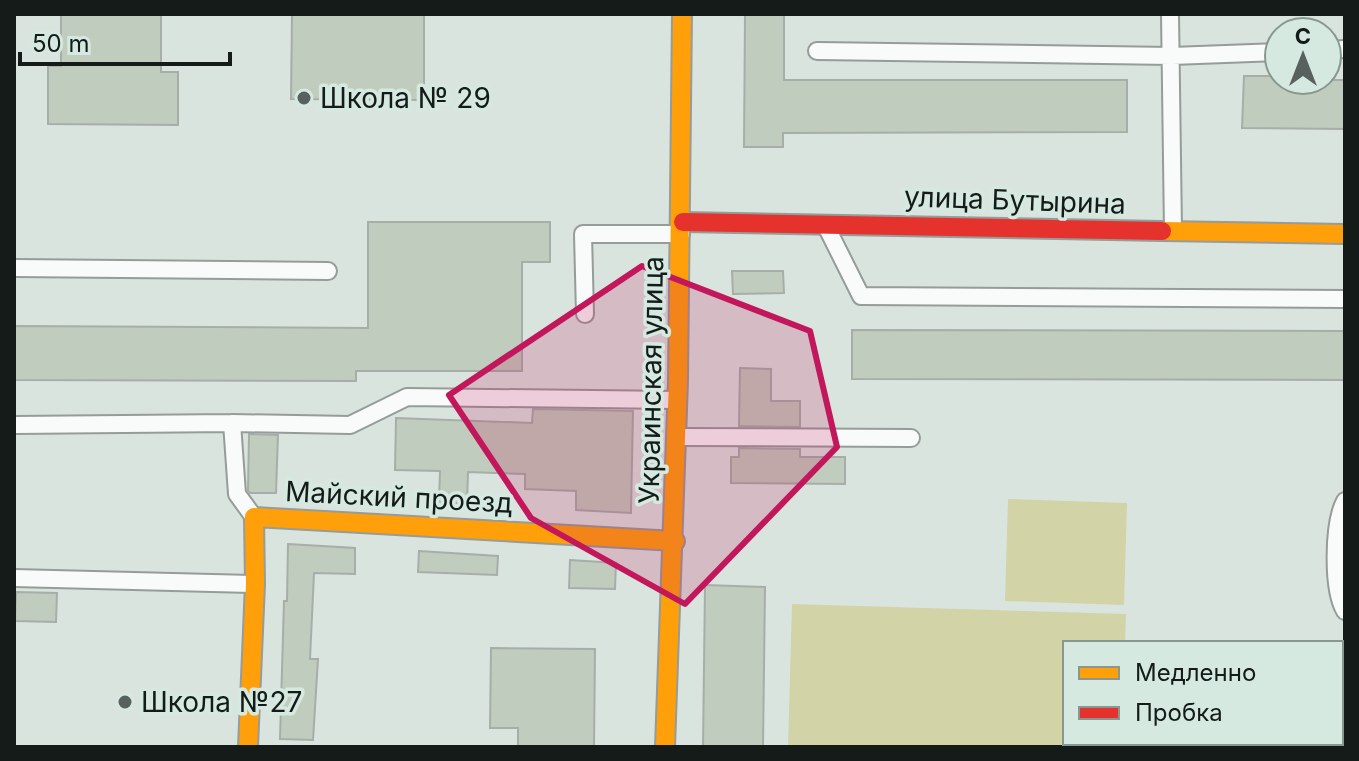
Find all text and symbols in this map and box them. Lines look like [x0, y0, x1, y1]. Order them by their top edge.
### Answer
scale bar [20, 16, 230, 66]
north arrow [1263, 16, 1343, 96]
text: С [1295, 23, 1311, 49]
text: 50 m [32, 29, 90, 58]
place label: Школа № 29 [320, 81, 491, 115]
marker: Школа № 29 [295, 89, 313, 107]
street label: улица Бутырина [904, 179, 1126, 221]
street label: Украинская улица [632, 256, 670, 504]
street label: Майский проезд [284, 474, 514, 520]
legend [1063, 641, 1343, 745]
text: Медленно [1135, 658, 1256, 687]
place label: Школа №27 [141, 685, 302, 719]
marker: Школа №27 [116, 693, 134, 711]
text: Пробка [1135, 698, 1223, 727]

